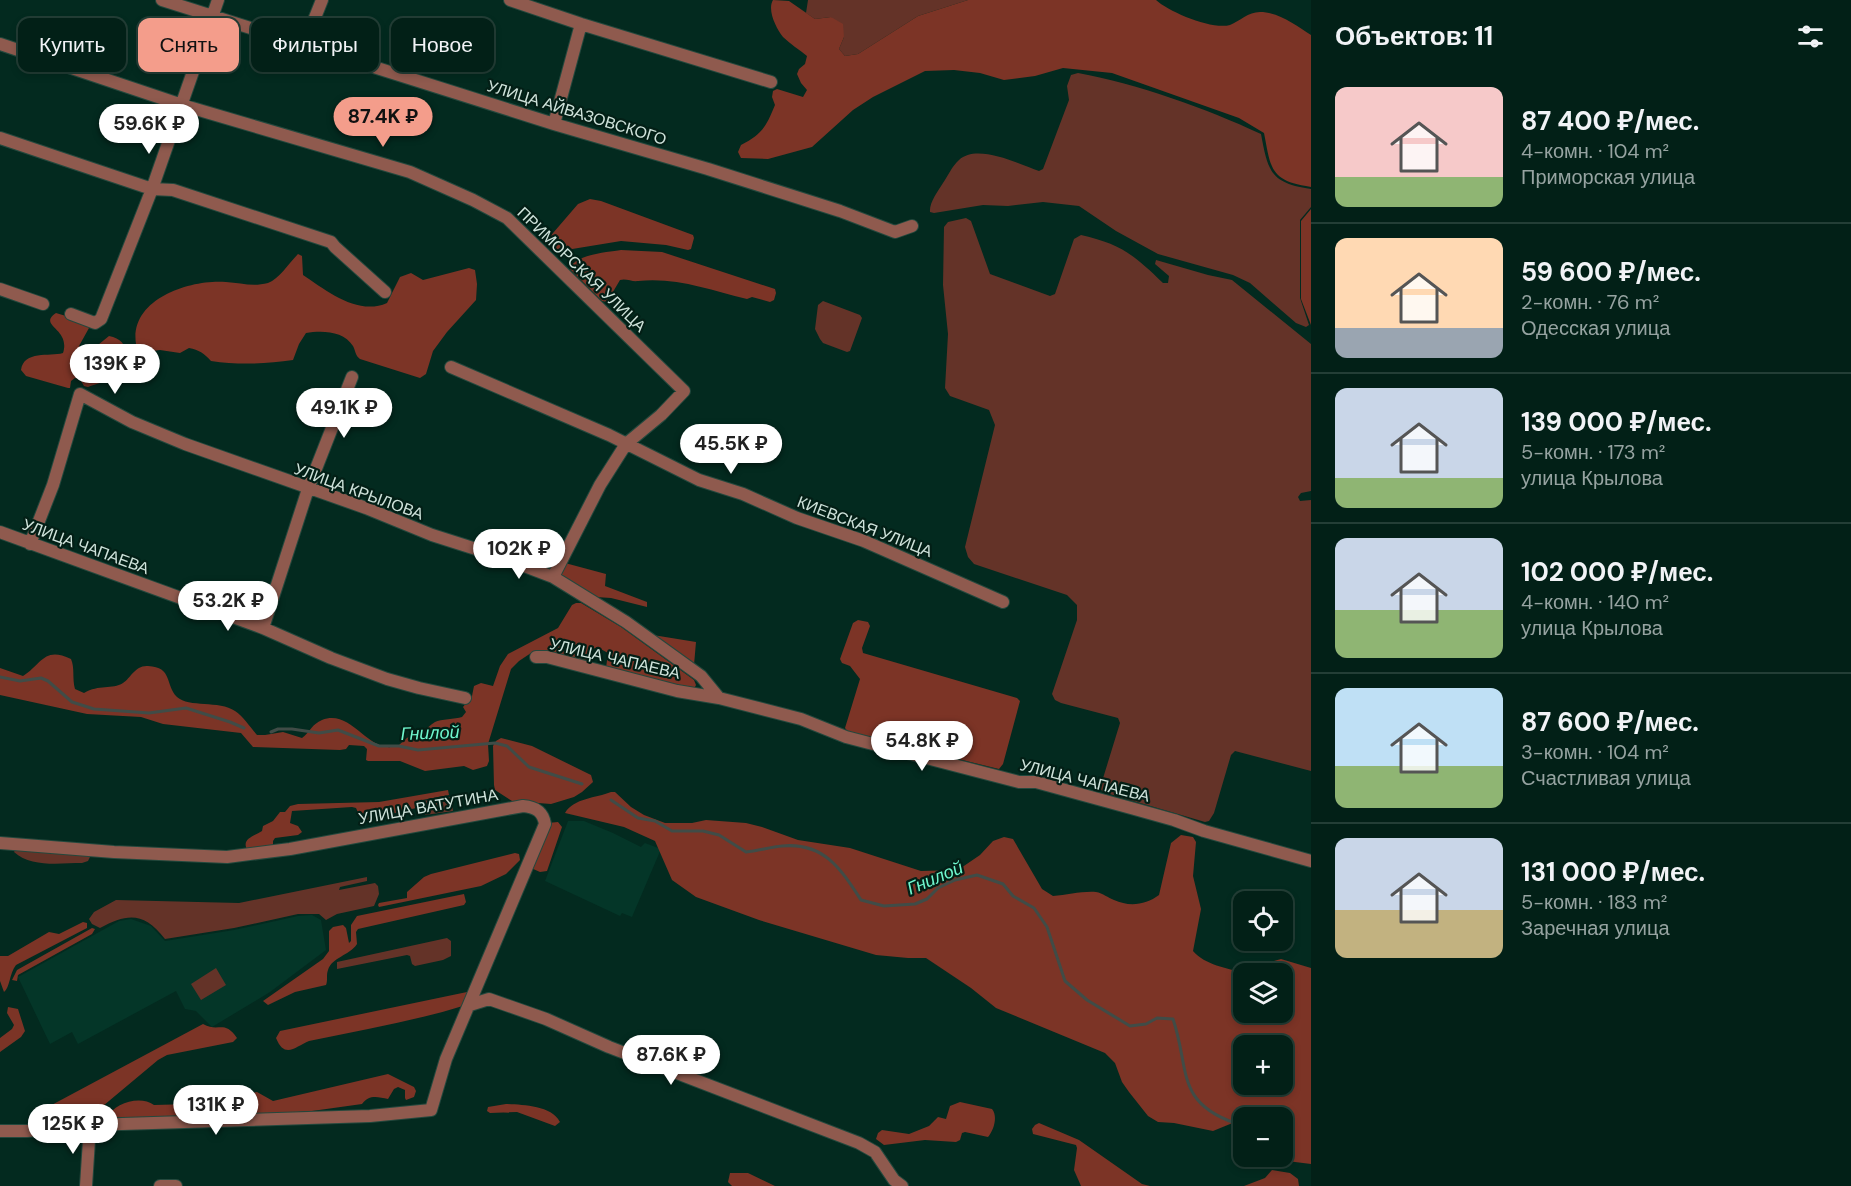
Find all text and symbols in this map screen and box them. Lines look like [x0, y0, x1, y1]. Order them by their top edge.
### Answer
chip: Купить [18, 18, 126, 72]
chip: Снять [138, 18, 239, 72]
chip: Фильтры [251, 18, 379, 72]
chip: Новое [391, 18, 494, 72]
text: Объектов: 11 [1335, 19, 1493, 53]
icon: filters [1794, 20, 1827, 53]
street label: УЛИЦА АЙВАЗОВСКОГО [485, 75, 669, 150]
pin: 87.4K ₽ [328, 97, 438, 148]
text: 87.4K ₽ [348, 103, 418, 129]
pin: 59.6K ₽ [94, 104, 204, 155]
text: 87 400 ₽/мес. [1521, 104, 1699, 138]
text: 59.6K ₽ [113, 110, 185, 136]
icon: home [1383, 111, 1455, 183]
text: 4-комн. · 104 m² [1521, 138, 1669, 164]
text: Приморская улица [1521, 164, 1695, 190]
street label: ПРИМОРСКАЯ УЛИЦА [513, 202, 651, 337]
text: 59 600 ₽/мес. [1521, 255, 1701, 289]
icon: home [1383, 262, 1455, 334]
text: 2-комн. · 76 m² [1521, 289, 1659, 315]
text: Одесская улица [1521, 315, 1670, 341]
pin: 139K ₽ [66, 344, 164, 395]
text: 139K ₽ [84, 350, 146, 376]
pin: 49.1K ₽ [289, 388, 399, 439]
text: 49.1K ₽ [310, 394, 378, 420]
text: 139 000 ₽/мес. [1521, 405, 1712, 439]
icon: home [1383, 412, 1455, 484]
pin: 45.5K ₽ [676, 424, 786, 475]
text: 45.5K ₽ [694, 430, 768, 456]
text: 5-комн. · 173 m² [1521, 439, 1665, 465]
street label: УЛИЦА КРЫЛОВА [291, 458, 427, 525]
text: улица Крылова [1521, 465, 1663, 491]
street label: КИЕВСКАЯ УЛИЦА [794, 491, 936, 562]
street label: УЛИЦА ЧАПАЕВА [20, 514, 152, 579]
pin: 102K ₽ [470, 529, 568, 580]
text: 102K ₽ [487, 535, 551, 561]
text: 102 000 ₽/мес. [1521, 555, 1713, 589]
icon: home [1383, 562, 1455, 634]
pin: 53.2K ₽ [173, 581, 283, 632]
text: 53.2K ₽ [192, 587, 264, 613]
text: 4-комн. · 140 m² [1521, 589, 1669, 615]
text: улица Крылова [1521, 615, 1663, 641]
street label: УЛИЦА ЧАПАЕВА [548, 633, 682, 684]
text: 87 600 ₽/мес. [1521, 705, 1699, 739]
icon: home [1383, 712, 1455, 784]
water label: Гнилой [400, 720, 460, 746]
pin: 54.8K ₽ [867, 721, 977, 772]
text: 54.8K ₽ [885, 727, 959, 753]
text: 3-комн. · 104 m² [1521, 739, 1669, 765]
street label: УЛИЦА ЧАПАЕВА [1018, 754, 1152, 807]
text: Счастливая улица [1521, 765, 1691, 791]
street label: УЛИЦА ВАТУТИНА [357, 784, 500, 829]
water label: Гнилой [903, 855, 967, 901]
text: 131 000 ₽/мес. [1521, 855, 1705, 889]
icon: home [1383, 862, 1455, 934]
text: 5-комн. · 183 m² [1521, 889, 1667, 915]
map controls [1233, 891, 1293, 1167]
button: locate [1233, 891, 1293, 951]
text: Заречная улица [1521, 915, 1670, 941]
button: layers [1233, 963, 1293, 1023]
pin: 87.6K ₽ [616, 1035, 726, 1086]
button: + [1233, 1035, 1293, 1095]
text: 87.6K ₽ [636, 1041, 706, 1067]
pin: 131K ₽ [167, 1085, 265, 1136]
text: 131K ₽ [187, 1091, 245, 1117]
pin: 125K ₽ [24, 1104, 122, 1155]
button: − [1233, 1107, 1293, 1167]
text: 125K ₽ [42, 1110, 104, 1136]

